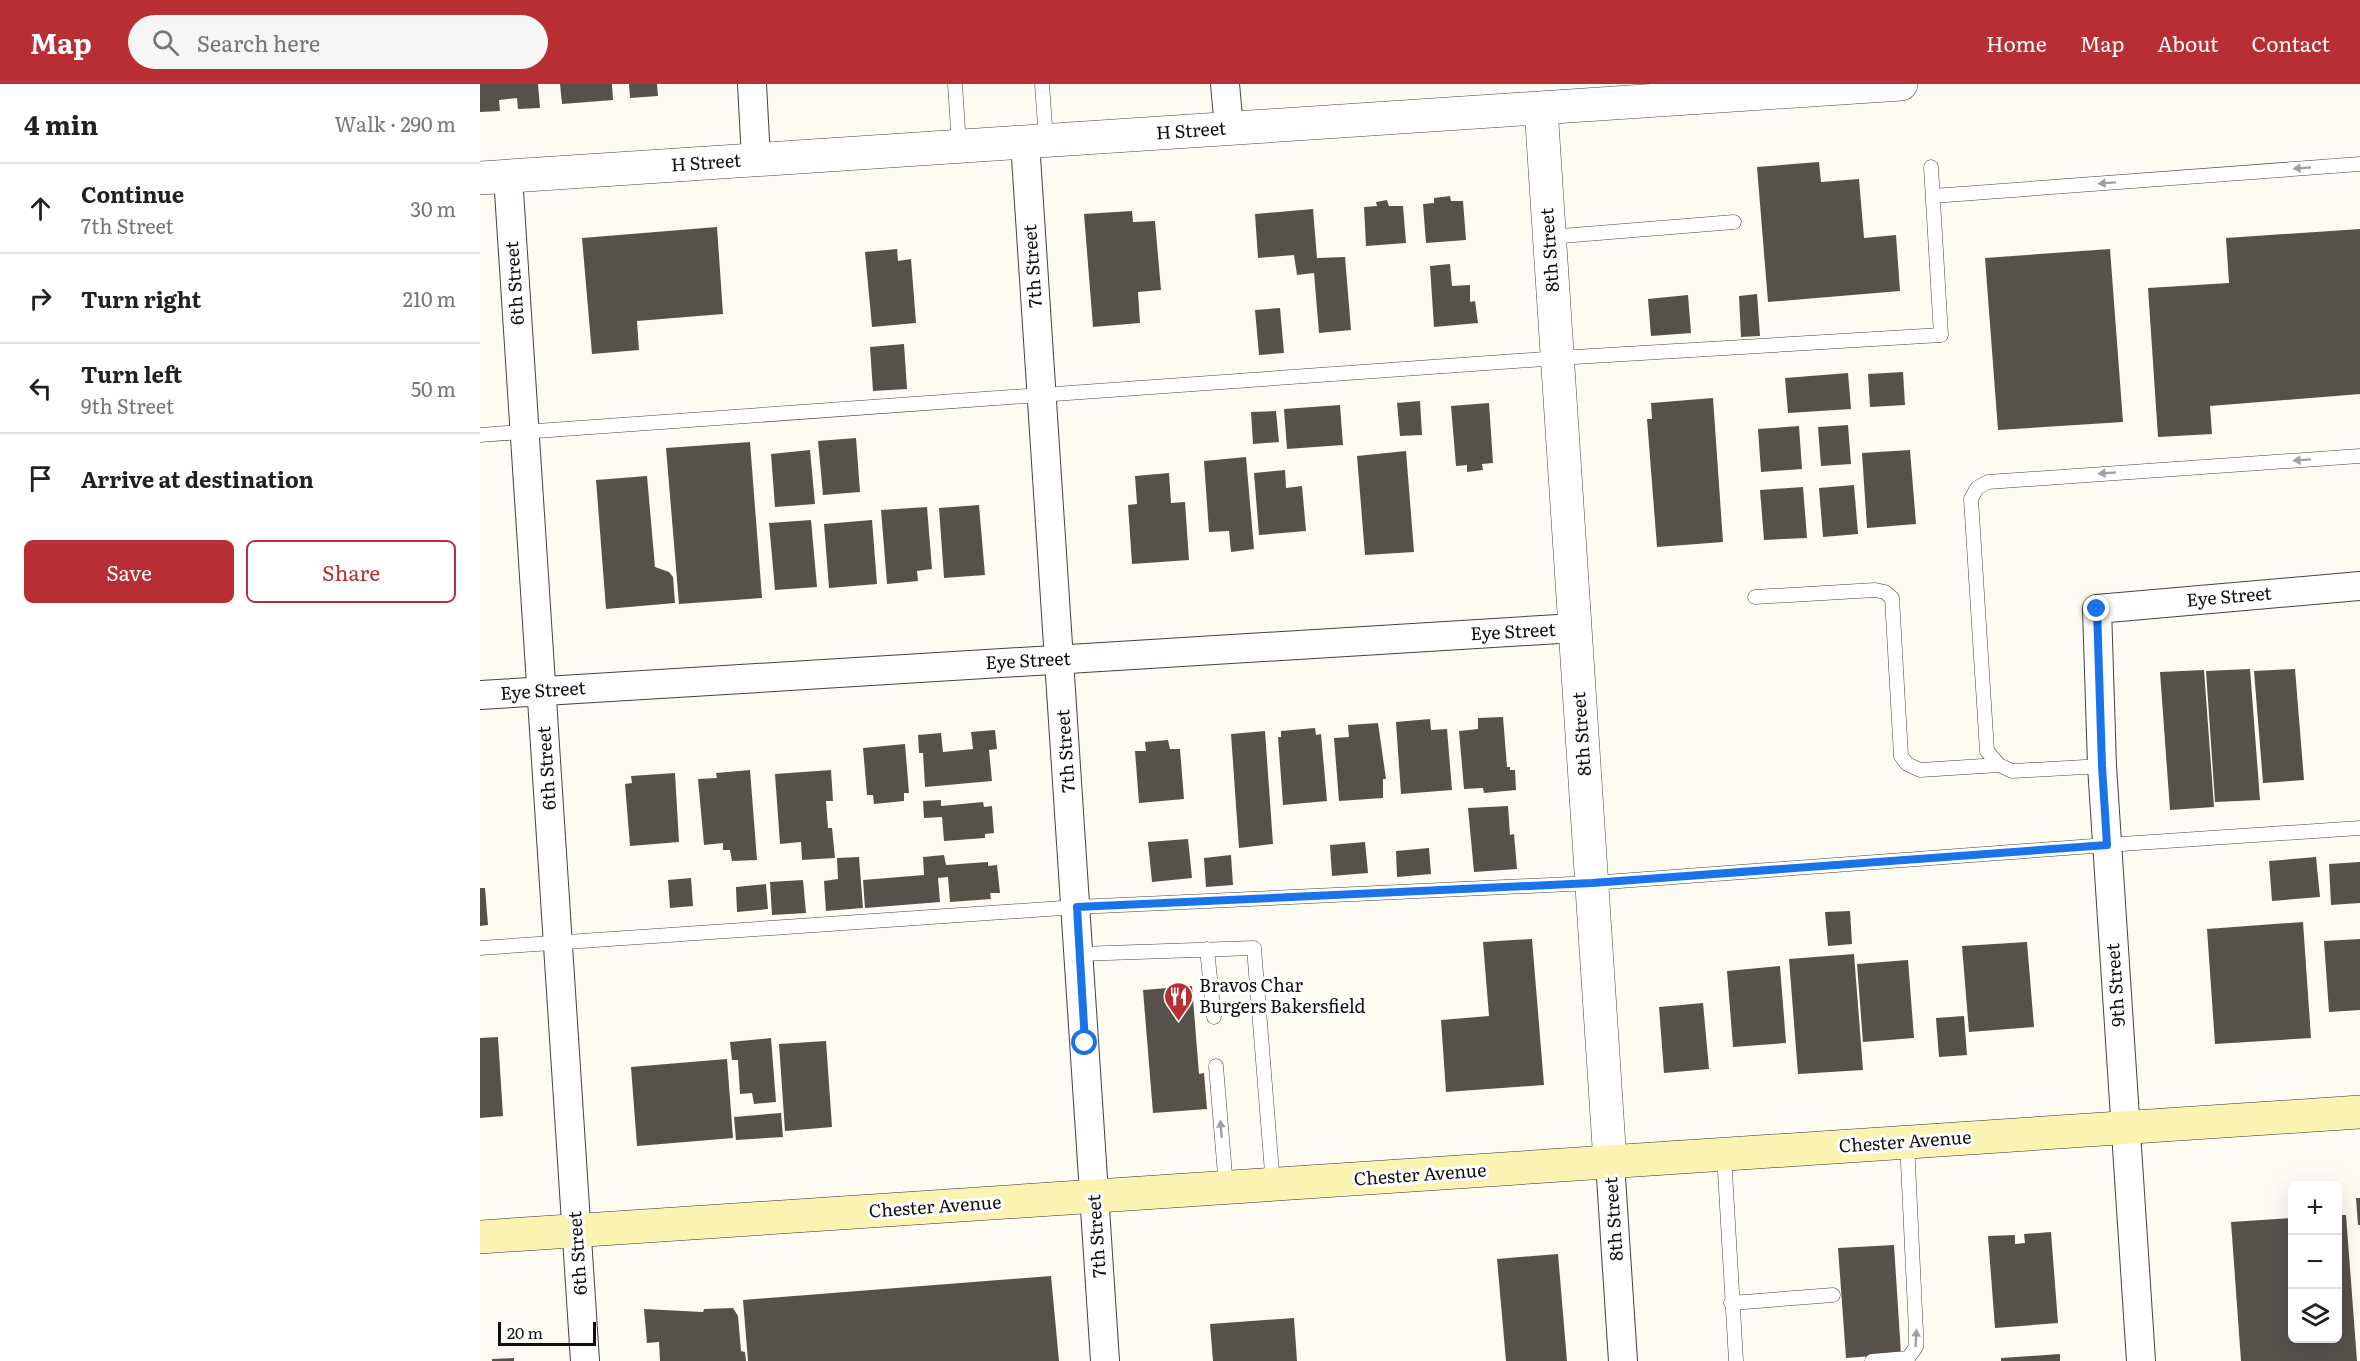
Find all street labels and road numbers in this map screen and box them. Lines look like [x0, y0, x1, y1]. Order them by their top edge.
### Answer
street label: H Street [1155, 114, 1228, 145]
street label: H Street [670, 146, 743, 177]
street label: 8th Street [1532, 206, 1565, 293]
street label: 7th Street [1015, 223, 1048, 309]
street label: 6th Street [497, 240, 530, 326]
street label: Eye Street [2185, 578, 2273, 613]
street label: Eye Street [1470, 615, 1557, 646]
street label: Eye Street [985, 644, 1072, 675]
street label: Eye Street [499, 673, 587, 706]
street label: 8th Street [1564, 690, 1597, 777]
street label: 7th Street [1048, 708, 1081, 794]
street label: 6th Street [529, 725, 562, 811]
street label: 9th Street [2098, 942, 2131, 1028]
street label: Chester Avenue [1838, 1122, 1972, 1159]
street label: Chester Avenue [1353, 1155, 1487, 1192]
street label: 8th Street [1596, 1175, 1629, 1262]
street label: Chester Avenue [868, 1187, 1002, 1224]
street label: 7th Street [1079, 1193, 1112, 1279]
street label: 6th Street [560, 1210, 593, 1296]

